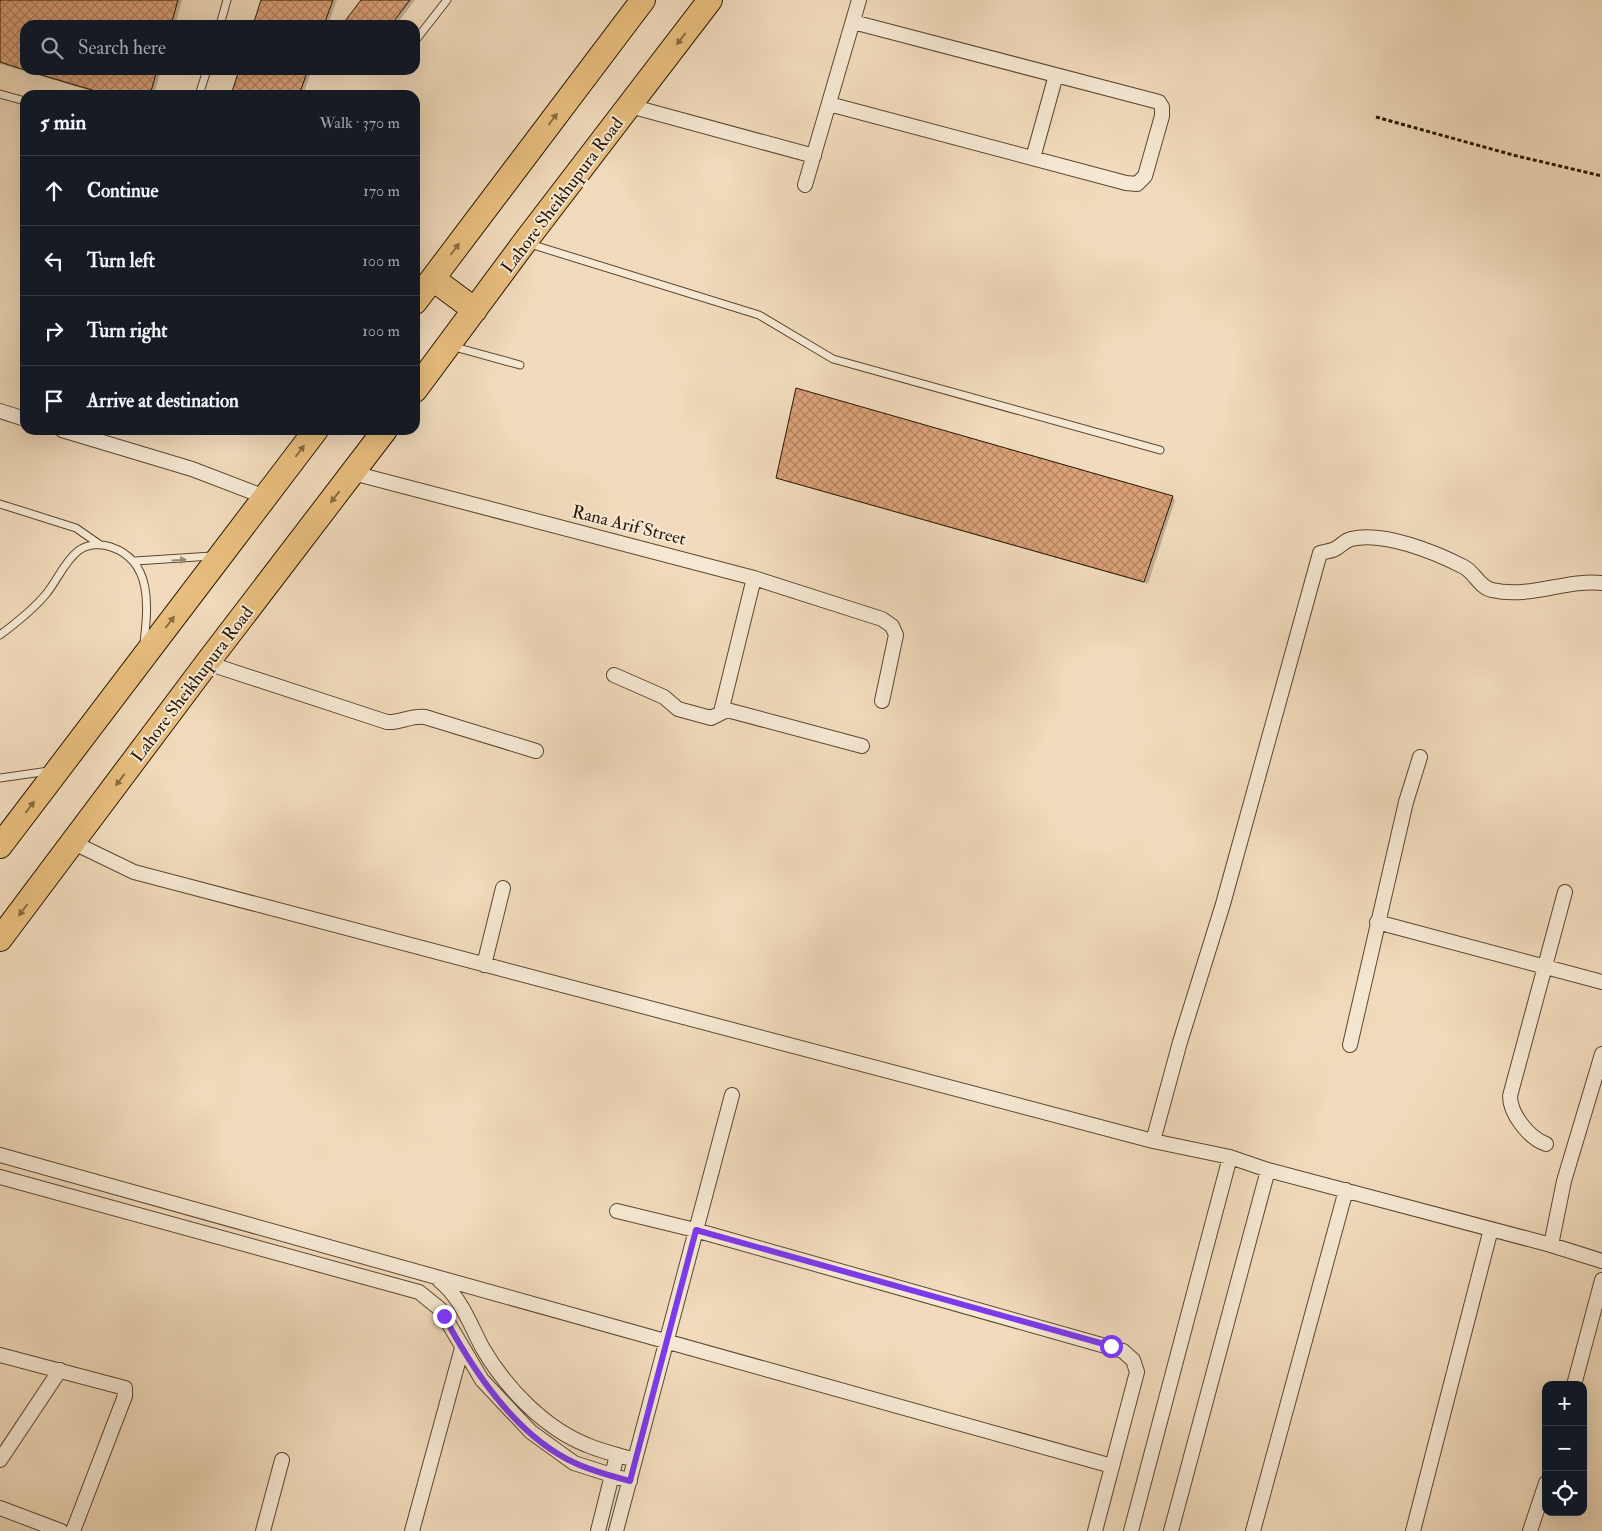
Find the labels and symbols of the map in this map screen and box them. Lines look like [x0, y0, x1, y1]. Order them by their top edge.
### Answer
one-way arrow [675, 32, 686, 45]
one-way arrow [548, 112, 558, 126]
street label: Lahore Sheikhupura Road [496, 113, 629, 278]
one-way arrow [450, 242, 460, 256]
one-way arrow [295, 445, 306, 458]
one-way arrow [330, 490, 340, 504]
street label: Rana Arif Street [569, 500, 688, 551]
one-way arrow [171, 555, 187, 563]
street label: Lahore Sheikhupura Road [126, 602, 259, 767]
one-way arrow [165, 616, 176, 629]
one-way arrow [115, 773, 126, 786]
one-way arrow [24, 801, 35, 814]
one-way arrow [18, 903, 28, 917]
route end [433, 1305, 456, 1328]
route start [1100, 1335, 1123, 1358]

